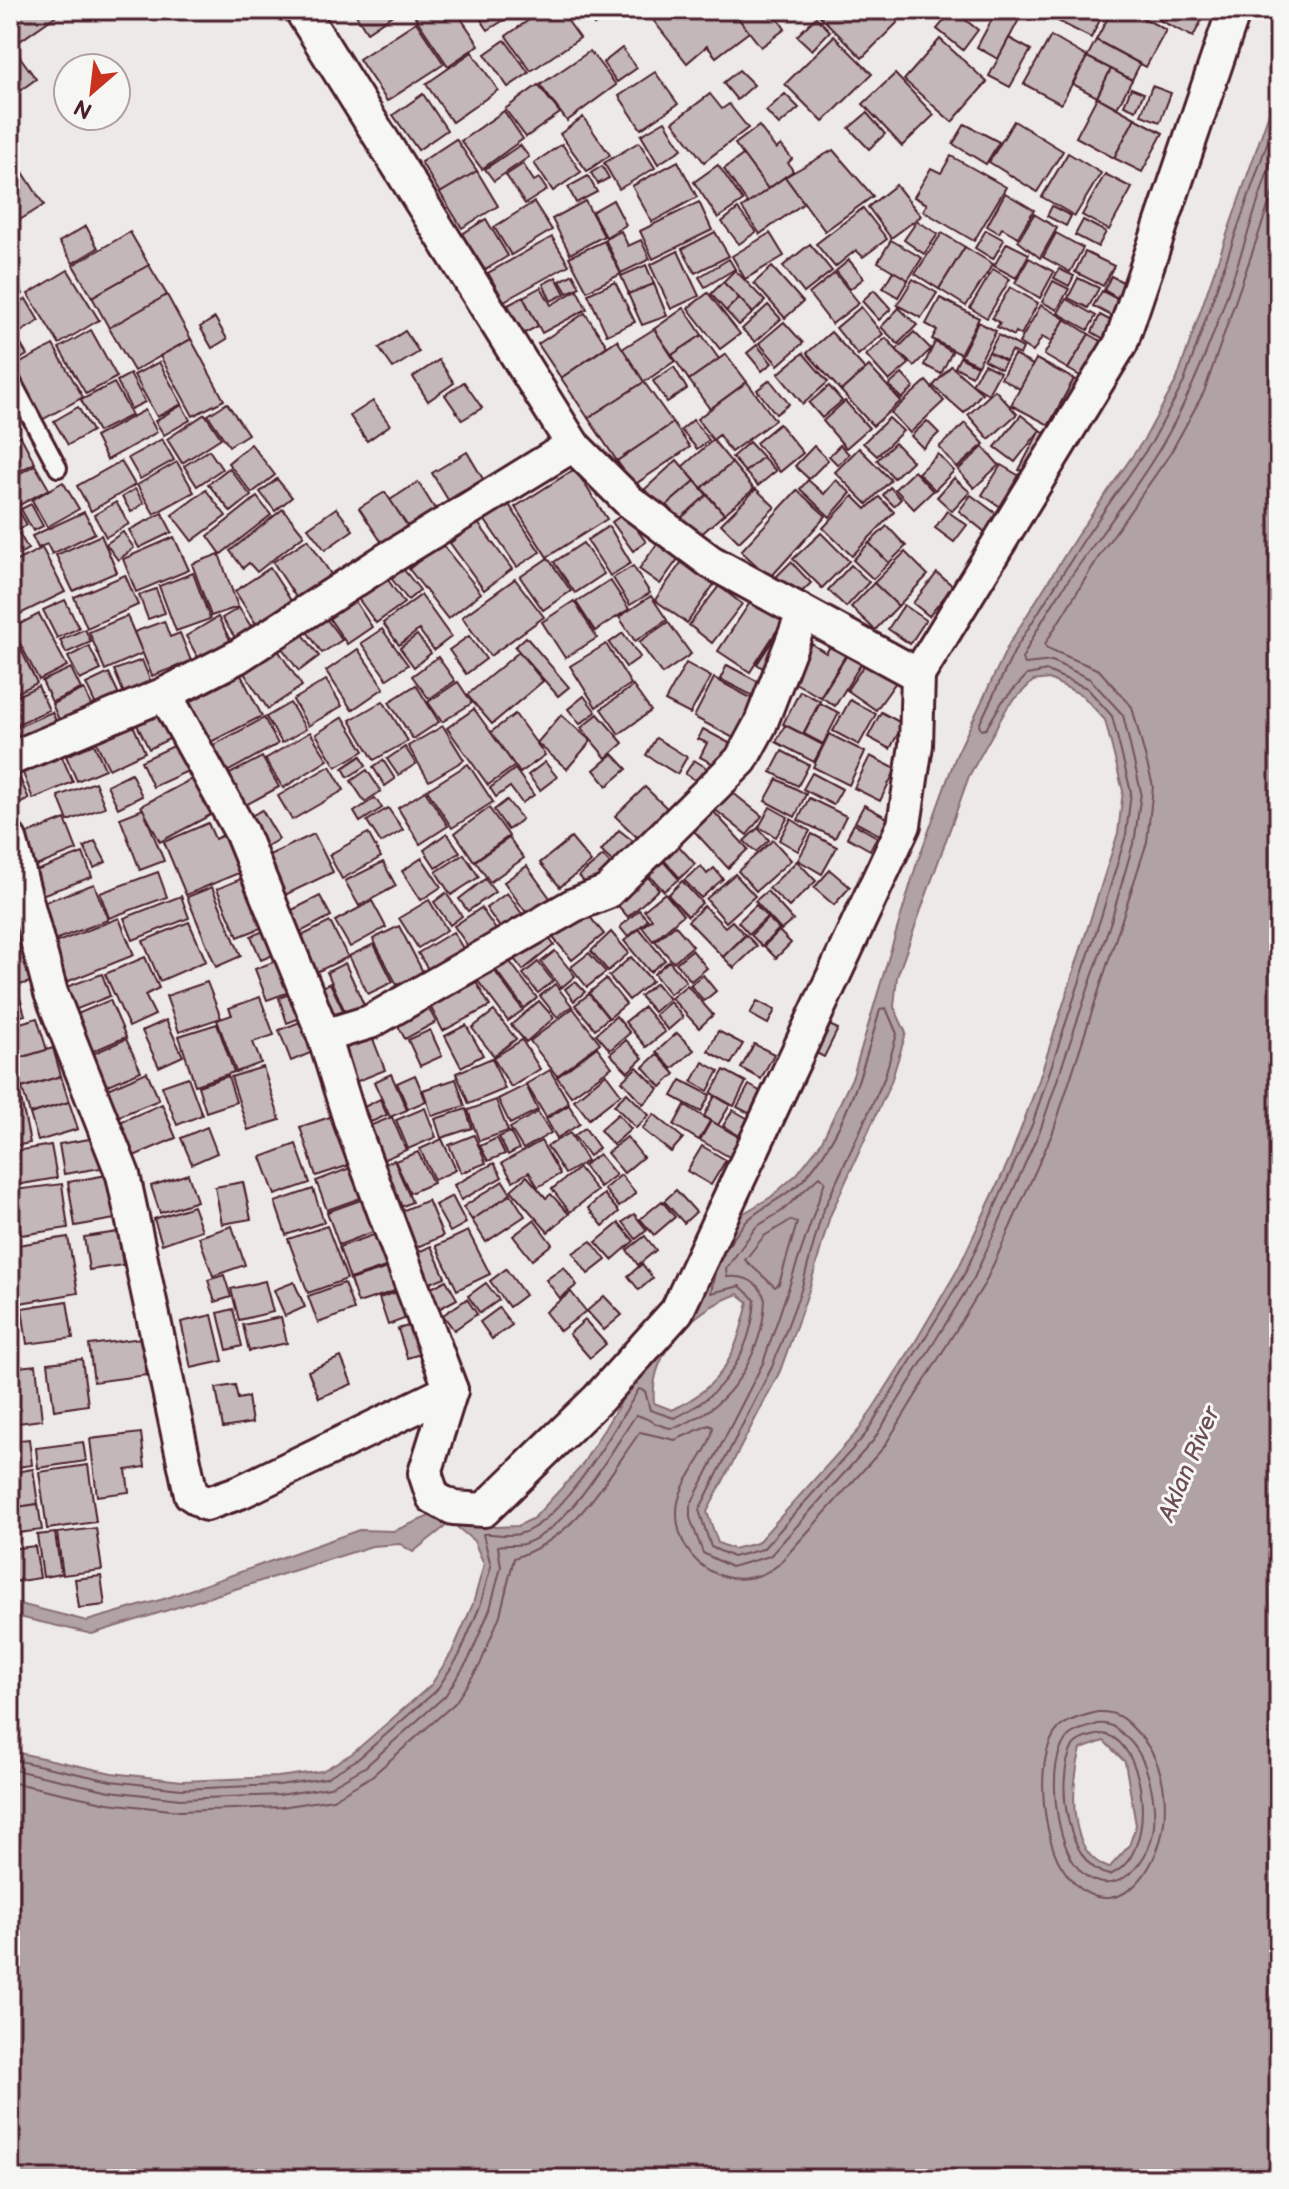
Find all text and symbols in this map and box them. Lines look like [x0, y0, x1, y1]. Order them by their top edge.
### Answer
north arrow [52, 52, 132, 132]
text: N [70, 93, 97, 124]
water label: Aklan River [1152, 1401, 1227, 1526]

